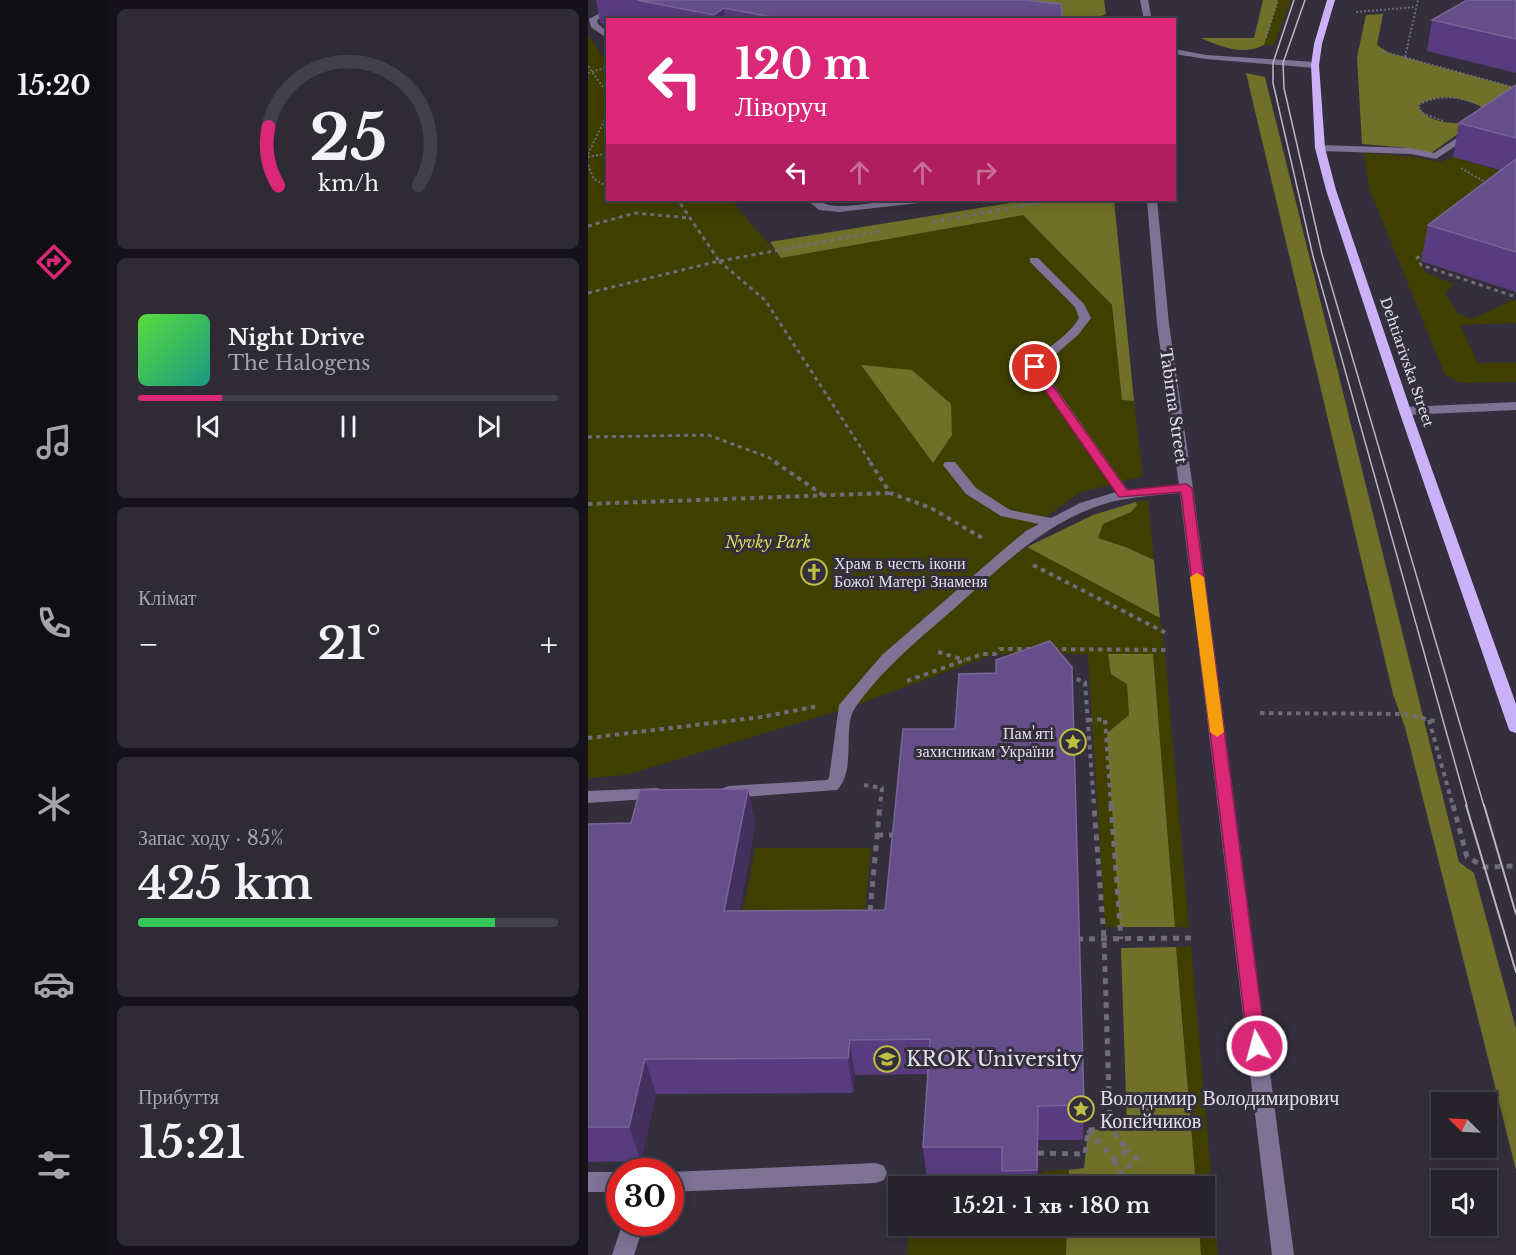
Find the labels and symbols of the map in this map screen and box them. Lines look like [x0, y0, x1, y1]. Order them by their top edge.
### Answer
street label: Dehtiarivska Street [1376, 295, 1438, 430]
pin [1009, 341, 1060, 392]
street label: Tabirna Street [1156, 347, 1192, 465]
park label: Nyvky Park [724, 532, 811, 552]
place label: Храм в честь ікони Божої Матері Знаменя [834, 553, 988, 591]
church icon: Храм в честь ікони Божої Матері Знаменя [799, 557, 829, 587]
place label: Пам'яті захисникам України [916, 723, 1055, 761]
place icon: Пам'яті захисникам України [1058, 727, 1088, 757]
position arrow [1225, 1014, 1289, 1078]
school or university icon: KROK University [872, 1044, 902, 1074]
place label: KROK University [906, 1047, 1083, 1071]
place label: Володимир Володимирович Копєйчиков [1100, 1086, 1339, 1133]
north arrow [1431, 1092, 1497, 1158]
place icon: Володимир Володимирович Копєйчиков [1066, 1094, 1096, 1124]
speed limit sign: 30 [606, 1158, 684, 1236]

